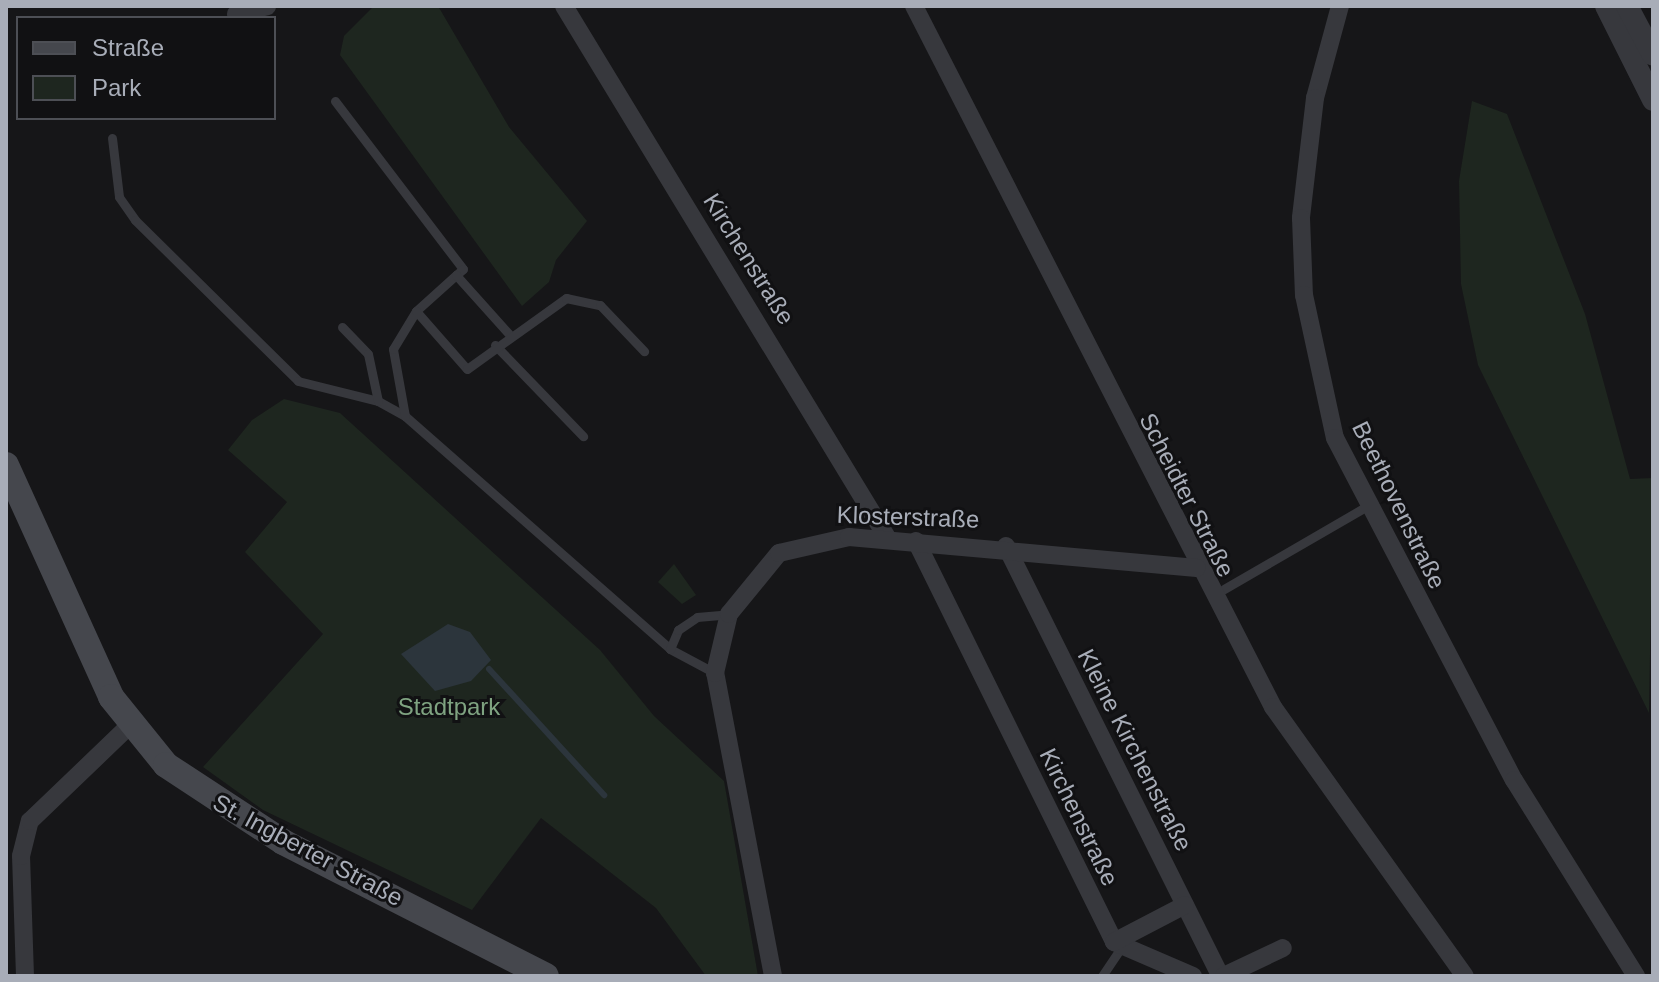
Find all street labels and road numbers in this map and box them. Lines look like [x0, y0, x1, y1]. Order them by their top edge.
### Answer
street label: Kirchenstraße [697, 188, 801, 330]
street label: Scheidter Straße [1133, 408, 1241, 582]
street label: Beethovenstraße [1346, 417, 1452, 593]
street label: Klosterstraße [836, 500, 980, 534]
street label: Kleine Kirchenstraße [1072, 644, 1198, 856]
street label: Kirchenstraße [1033, 744, 1125, 890]
street label: St. Ingberter Straße [208, 788, 408, 912]

